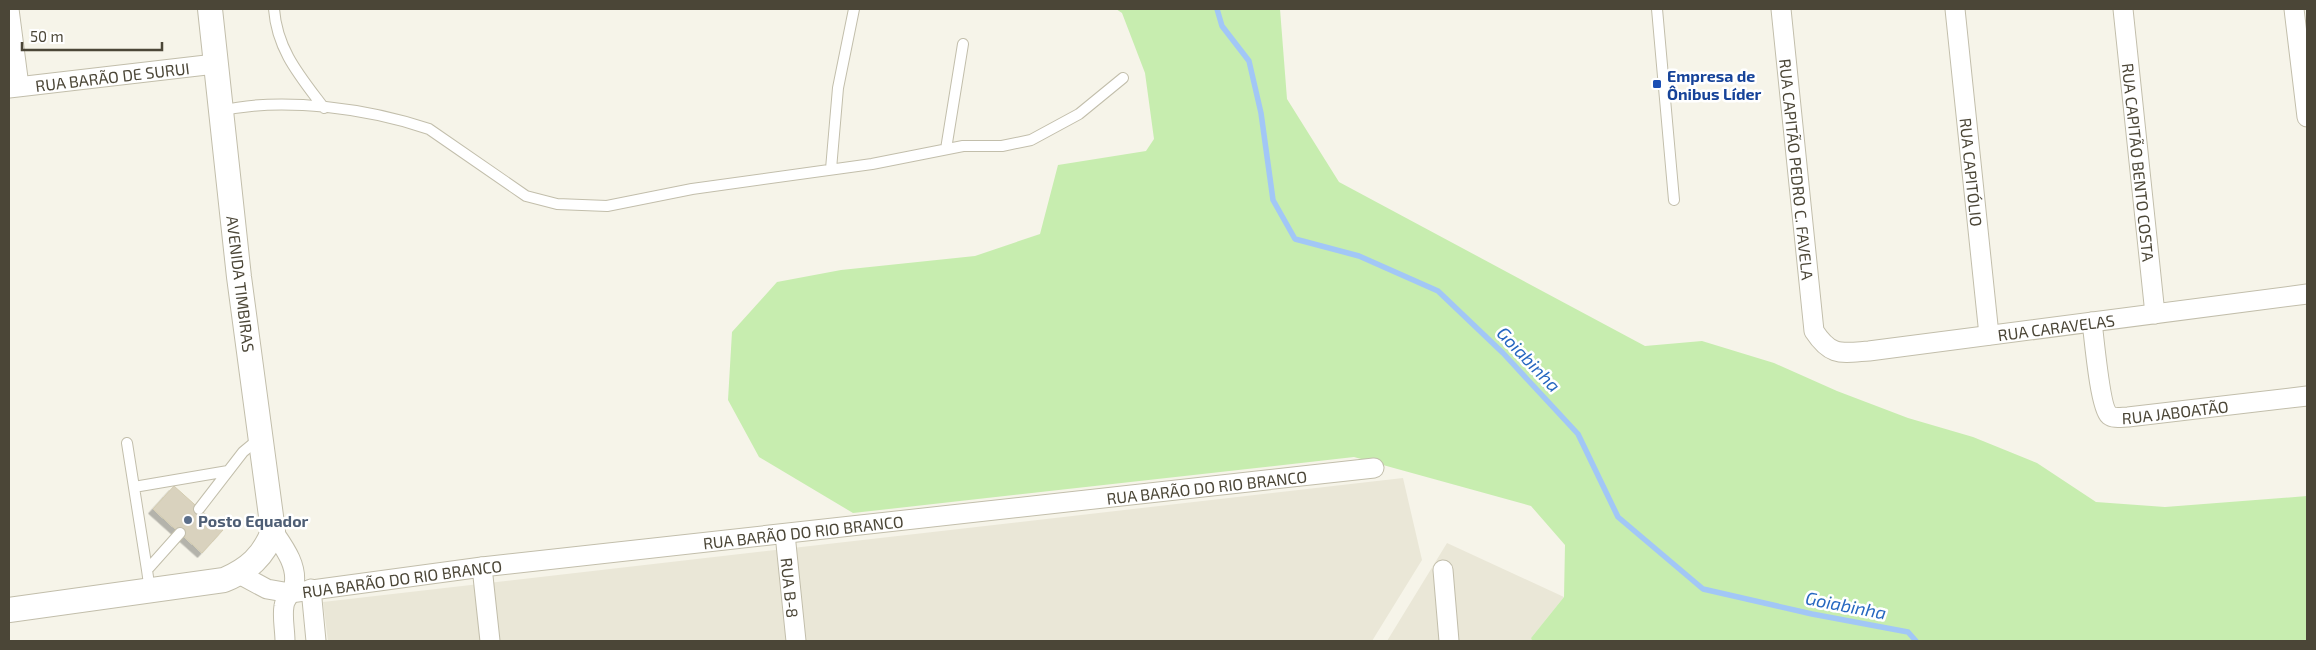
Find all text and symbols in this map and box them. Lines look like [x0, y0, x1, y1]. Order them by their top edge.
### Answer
scale bar [22, 20, 162, 52]
text: 50 m [30, 27, 64, 45]
street label: RUA CAPITÃO PEDRO C. FAVELA [1777, 57, 1818, 281]
street label: RUA BARÃO DE SURUI [34, 58, 190, 94]
street label: RUA CAPITÃO BENTO COSTA [2119, 62, 2159, 262]
place label: Empresa de Ônibus Líder [1667, 66, 1762, 103]
marker: Empresa de Ônibus Líder [1651, 78, 1663, 90]
street label: RUA CAPITÓLIO [1957, 117, 1987, 227]
street label: AVENIDA TIMBIRAS [223, 215, 259, 353]
street label: RUA CARAVELAS [1996, 310, 2116, 344]
water label: Goiabinha [1493, 322, 1565, 396]
street label: RUA JABOATÃO [2122, 396, 2229, 427]
street label: RUA BARÃO DO RIO BRANCO [1105, 466, 1308, 507]
place label: Posto Equador [198, 511, 309, 530]
street label: RUA BARÃO DO RIO BRANCO [702, 511, 904, 552]
marker: Posto Equador [182, 514, 194, 526]
street label: RUA BARÃO DO RIO BRANCO [301, 555, 503, 601]
street label: RUA B-8 [778, 557, 803, 619]
water label: Goiabinha [1804, 586, 1888, 624]

